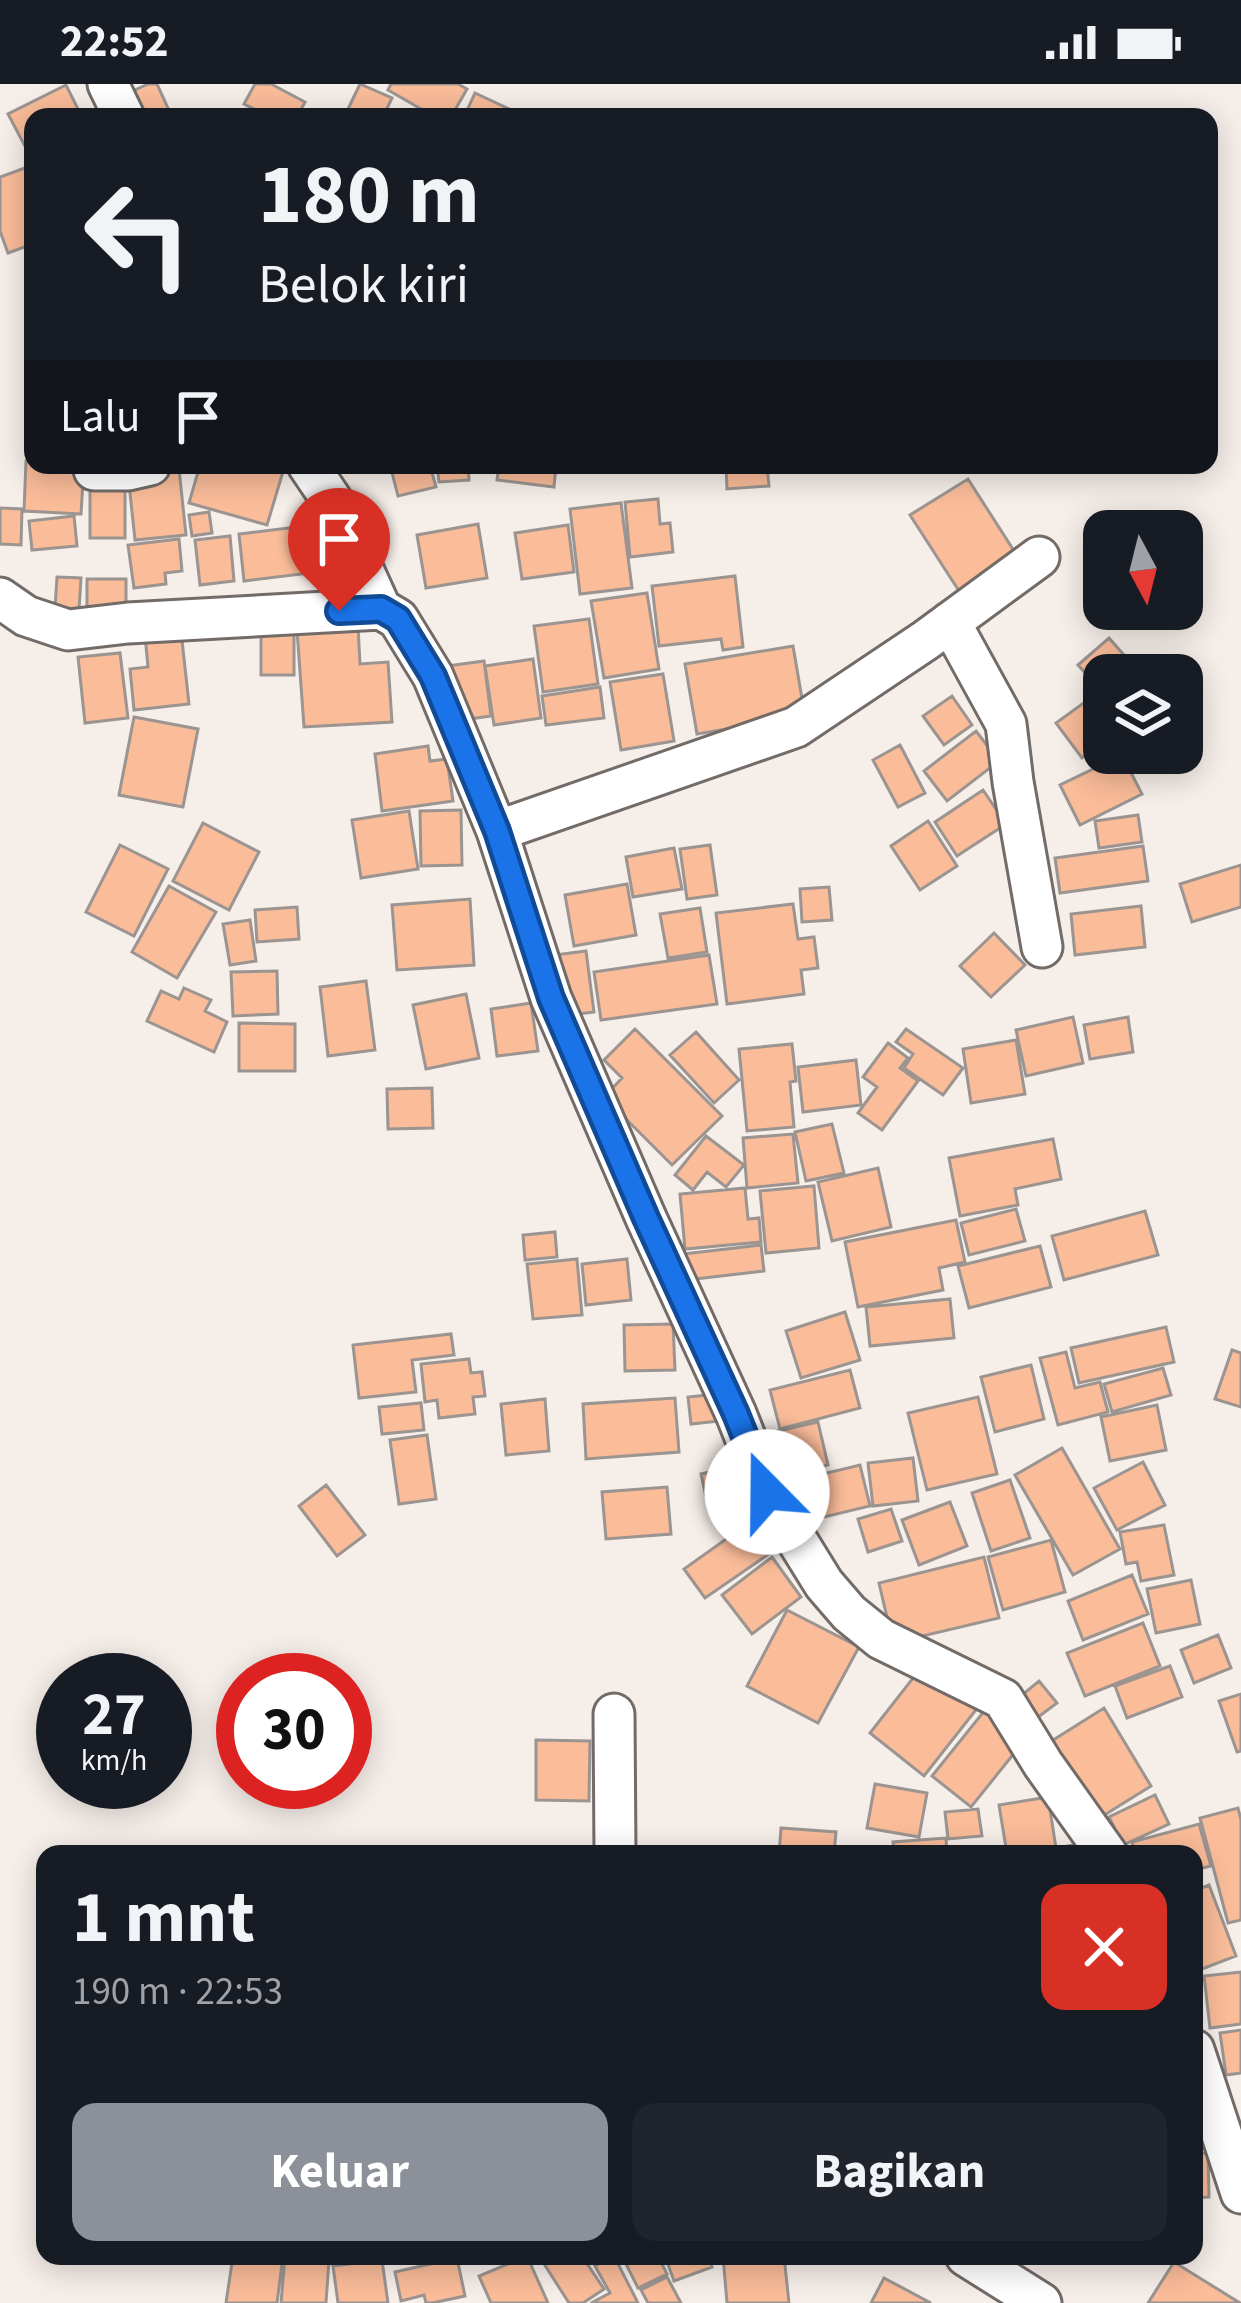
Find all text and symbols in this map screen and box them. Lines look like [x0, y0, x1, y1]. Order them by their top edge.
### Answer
text: 22:52 [60, 10, 169, 74]
text: 180 m [258, 136, 480, 256]
icon: left [60, 156, 216, 312]
text: Belok kiri [258, 247, 469, 324]
icon: arrive [165, 384, 231, 450]
text: Lalu [60, 385, 141, 449]
pin [288, 488, 390, 611]
icon: arrive [306, 506, 372, 572]
north arrow [1083, 510, 1203, 630]
map controls [1083, 510, 1203, 774]
button: layers [1083, 654, 1203, 774]
position arrow [704, 1429, 830, 1555]
speed limit sign: 30 [216, 1653, 372, 1809]
text: 27 [82, 1673, 146, 1758]
text: km/h [81, 1739, 147, 1782]
text: 1 mnt [72, 1867, 255, 1970]
button: close [1041, 1884, 1167, 2010]
text: 190 m · 22:53 [72, 1964, 283, 2020]
button: Keluar [72, 2103, 608, 2241]
button: Bagikan [632, 2103, 1167, 2241]

